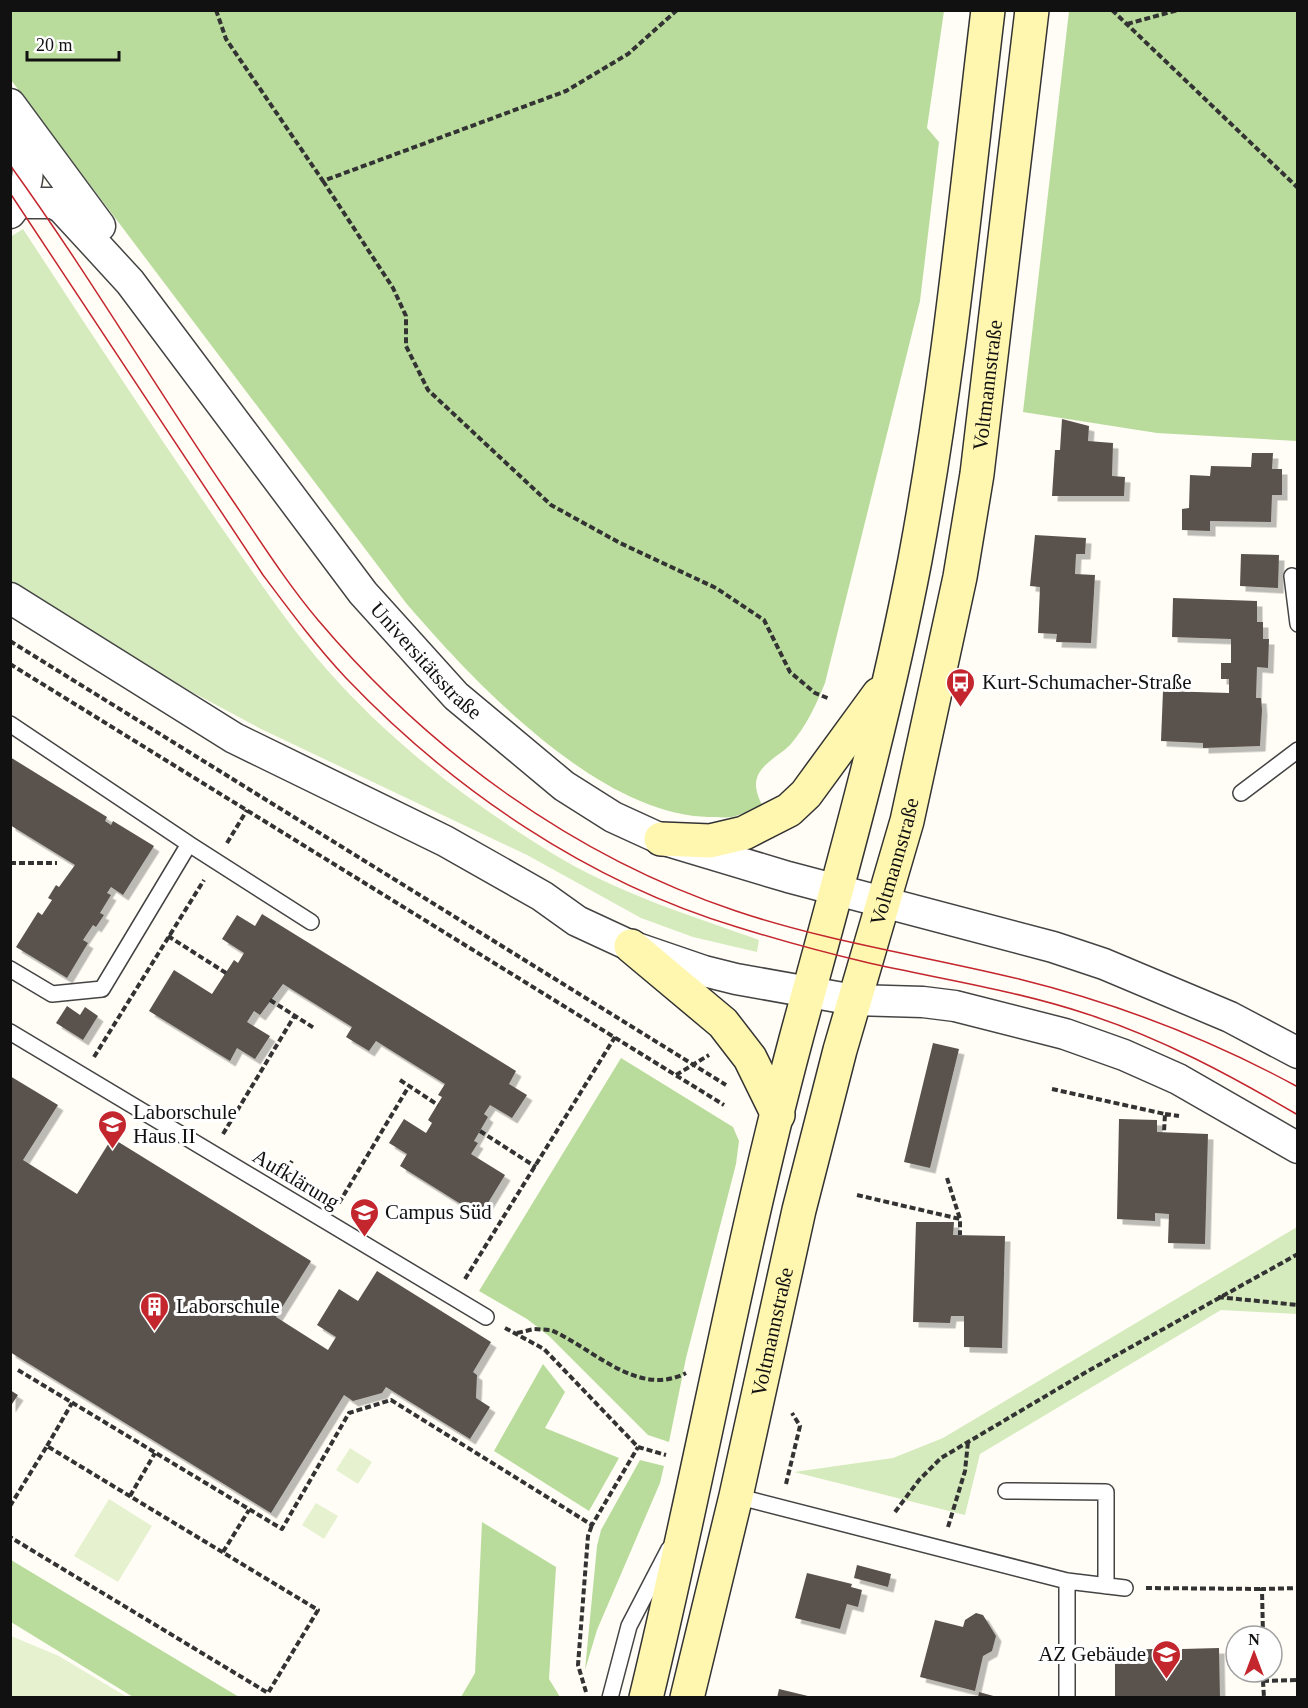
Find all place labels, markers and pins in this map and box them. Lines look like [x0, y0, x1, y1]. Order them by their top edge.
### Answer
bus stop icon: Kurt-Schumacher-Straße [945, 666, 977, 708]
place label: Kurt-Schumacher-Straße [982, 670, 1192, 694]
place label: Laborschule Haus II [133, 1100, 237, 1148]
school or university icon: Laborschule Haus II [96, 1108, 128, 1150]
school or university icon: Campus Süd [348, 1196, 380, 1238]
place label: Campus Süd [385, 1200, 492, 1224]
building icon: Laborschule [139, 1290, 171, 1332]
place label: Laborschule [176, 1294, 280, 1318]
school or university icon: AZ Gebäude [1151, 1638, 1183, 1680]
place label: AZ Gebäude [1038, 1642, 1146, 1666]

